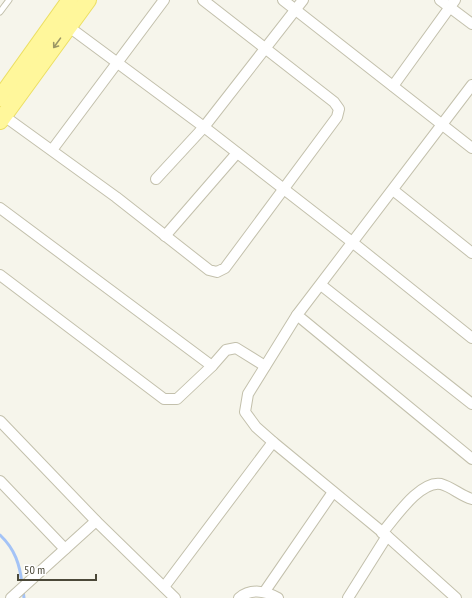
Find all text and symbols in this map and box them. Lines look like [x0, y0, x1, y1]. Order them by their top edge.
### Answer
one-way arrow [53, 37, 61, 48]
scale bar [18, 556, 96, 582]
text: 50 m [24, 562, 45, 577]

